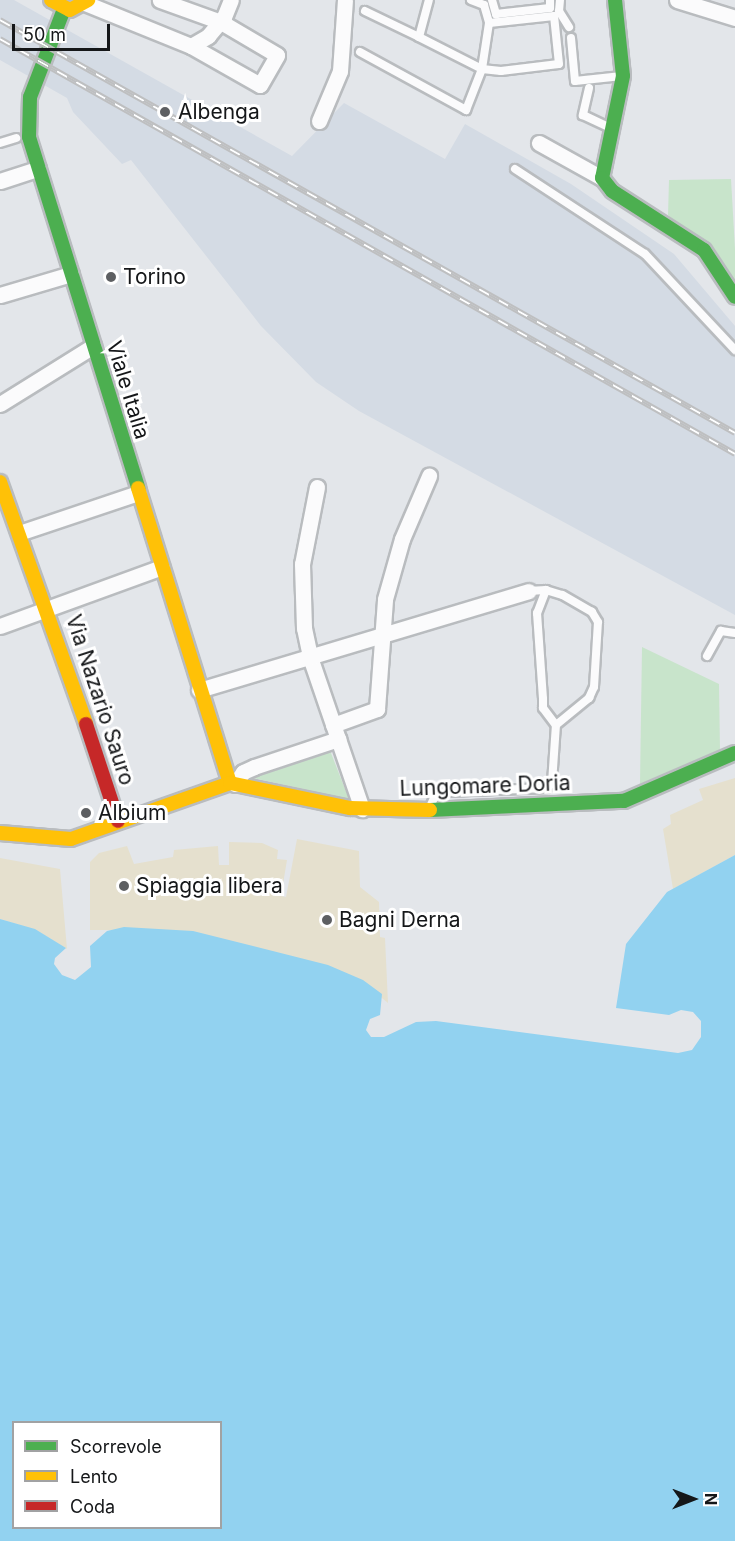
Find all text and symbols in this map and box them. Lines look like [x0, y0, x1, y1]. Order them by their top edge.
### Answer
scale bar [15, 12, 112, 50]
text: 50 m [23, 24, 66, 45]
place label: Albenga [178, 99, 260, 125]
marker: Albenga [156, 103, 174, 121]
place label: Torino [123, 264, 186, 290]
marker: Torino [104, 270, 118, 284]
street label: Viale Italia [101, 338, 155, 442]
street label: Via Nazario Sauro [61, 611, 139, 789]
street label: Lungomare Doria [399, 770, 571, 802]
place label: Albium [98, 800, 166, 826]
marker: Albium [79, 806, 93, 820]
place label: Spiaggia libera [136, 873, 283, 899]
marker: Spiaggia libera [117, 879, 131, 893]
place label: Bagni Derna [339, 907, 461, 933]
marker: Bagni Derna [320, 913, 334, 927]
legend [12, 1421, 222, 1529]
text: Scorrevole [70, 1436, 162, 1457]
text: Lento [70, 1466, 118, 1487]
north arrow [663, 1469, 723, 1529]
text: N [701, 1493, 721, 1505]
text: Coda [70, 1496, 115, 1517]

